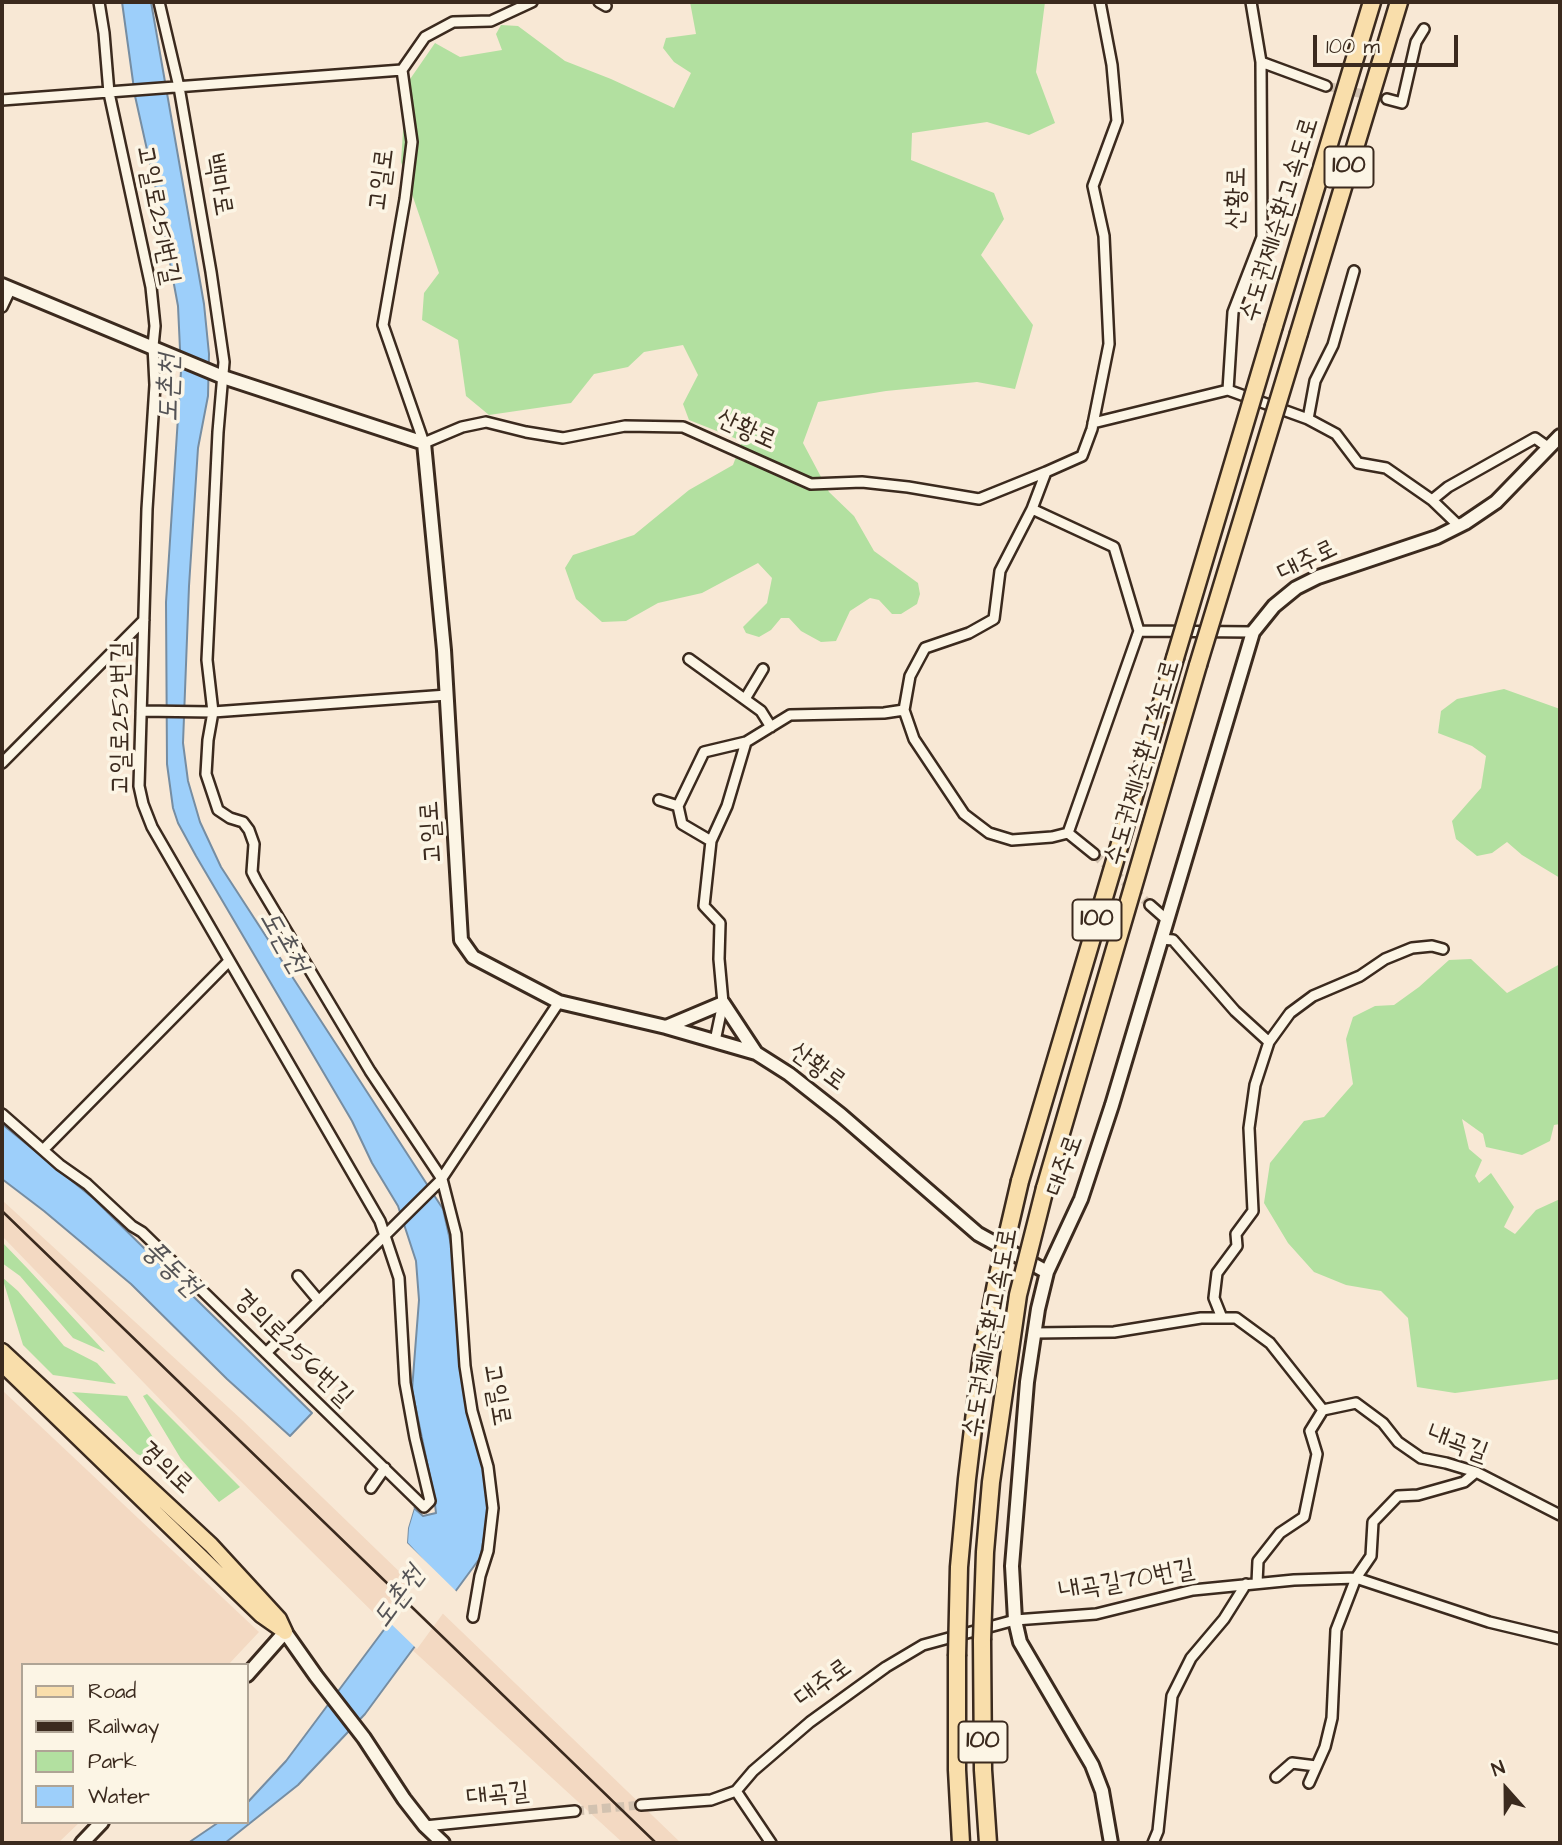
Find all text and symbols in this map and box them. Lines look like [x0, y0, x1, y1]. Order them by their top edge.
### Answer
scale bar [1317, 21, 1462, 65]
text: 100 m [1326, 32, 1380, 61]
street label: 수도권제1순환고속도로 [1235, 114, 1327, 326]
street label: 고일로251번길 [127, 143, 185, 287]
road number: 100 [1324, 146, 1374, 188]
street label: 고일로 [364, 147, 402, 213]
street label: 백마로 [196, 151, 238, 219]
street label: 산황로 [1222, 166, 1254, 230]
water label: 도촌천 [154, 354, 188, 422]
street label: 산황로 [711, 404, 781, 458]
street label: 대주로 [1273, 534, 1343, 590]
street label: 고일로252번길 [107, 642, 139, 794]
street label: 수도권제1순환고속도로 [1100, 657, 1188, 869]
street label: 고일로 [415, 800, 451, 864]
road number: 100 [1072, 900, 1122, 940]
water label: 도촌천 [251, 905, 313, 981]
street label: 산황로 [782, 1037, 852, 1099]
street label: 대주로 [1041, 1131, 1091, 1201]
street label: 수도권제1순환고속도로 [958, 1226, 1026, 1440]
water label: 풍동천 [134, 1234, 206, 1306]
street label: 경의로256번길 [226, 1284, 358, 1414]
street label: 고일로 [474, 1361, 516, 1429]
street label: 내곡길 [1422, 1420, 1492, 1470]
street label: 경의로 [131, 1436, 199, 1502]
street label: 내곡길70번길 [1057, 1555, 1197, 1609]
water label: 도촌천 [367, 1561, 433, 1635]
street label: 대주로 [789, 1653, 859, 1715]
legend [21, 1663, 248, 1824]
text: Road [88, 1677, 136, 1706]
text: Railway [88, 1712, 159, 1741]
road number: 100 [958, 1722, 1007, 1762]
text: Park [88, 1747, 137, 1776]
north arrow [1471, 1754, 1541, 1824]
text: N [1488, 1754, 1509, 1784]
street label: 대곡길 [465, 1777, 531, 1815]
text: Water [88, 1782, 150, 1811]

